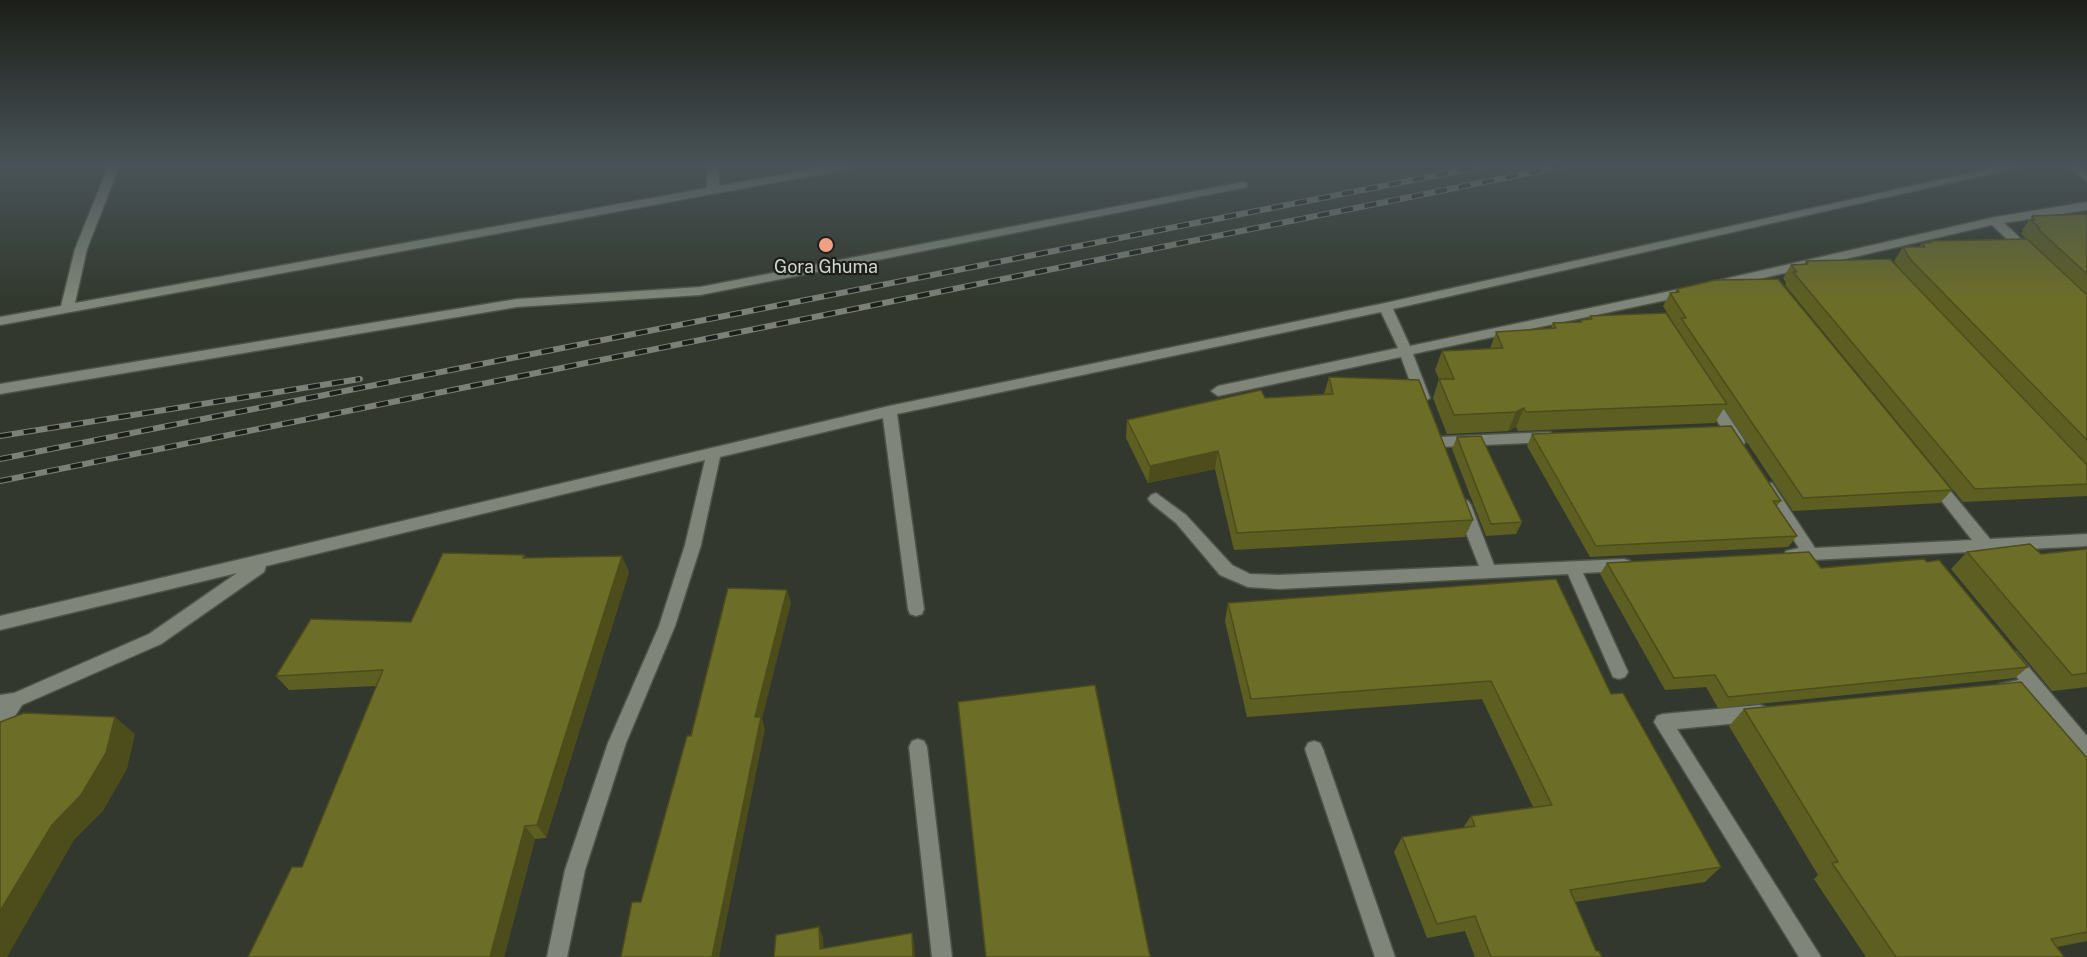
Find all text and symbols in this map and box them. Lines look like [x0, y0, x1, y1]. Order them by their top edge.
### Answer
marker: Gora Ghuma [817, 236, 835, 254]
place label: Gora Ghuma [774, 256, 878, 278]

